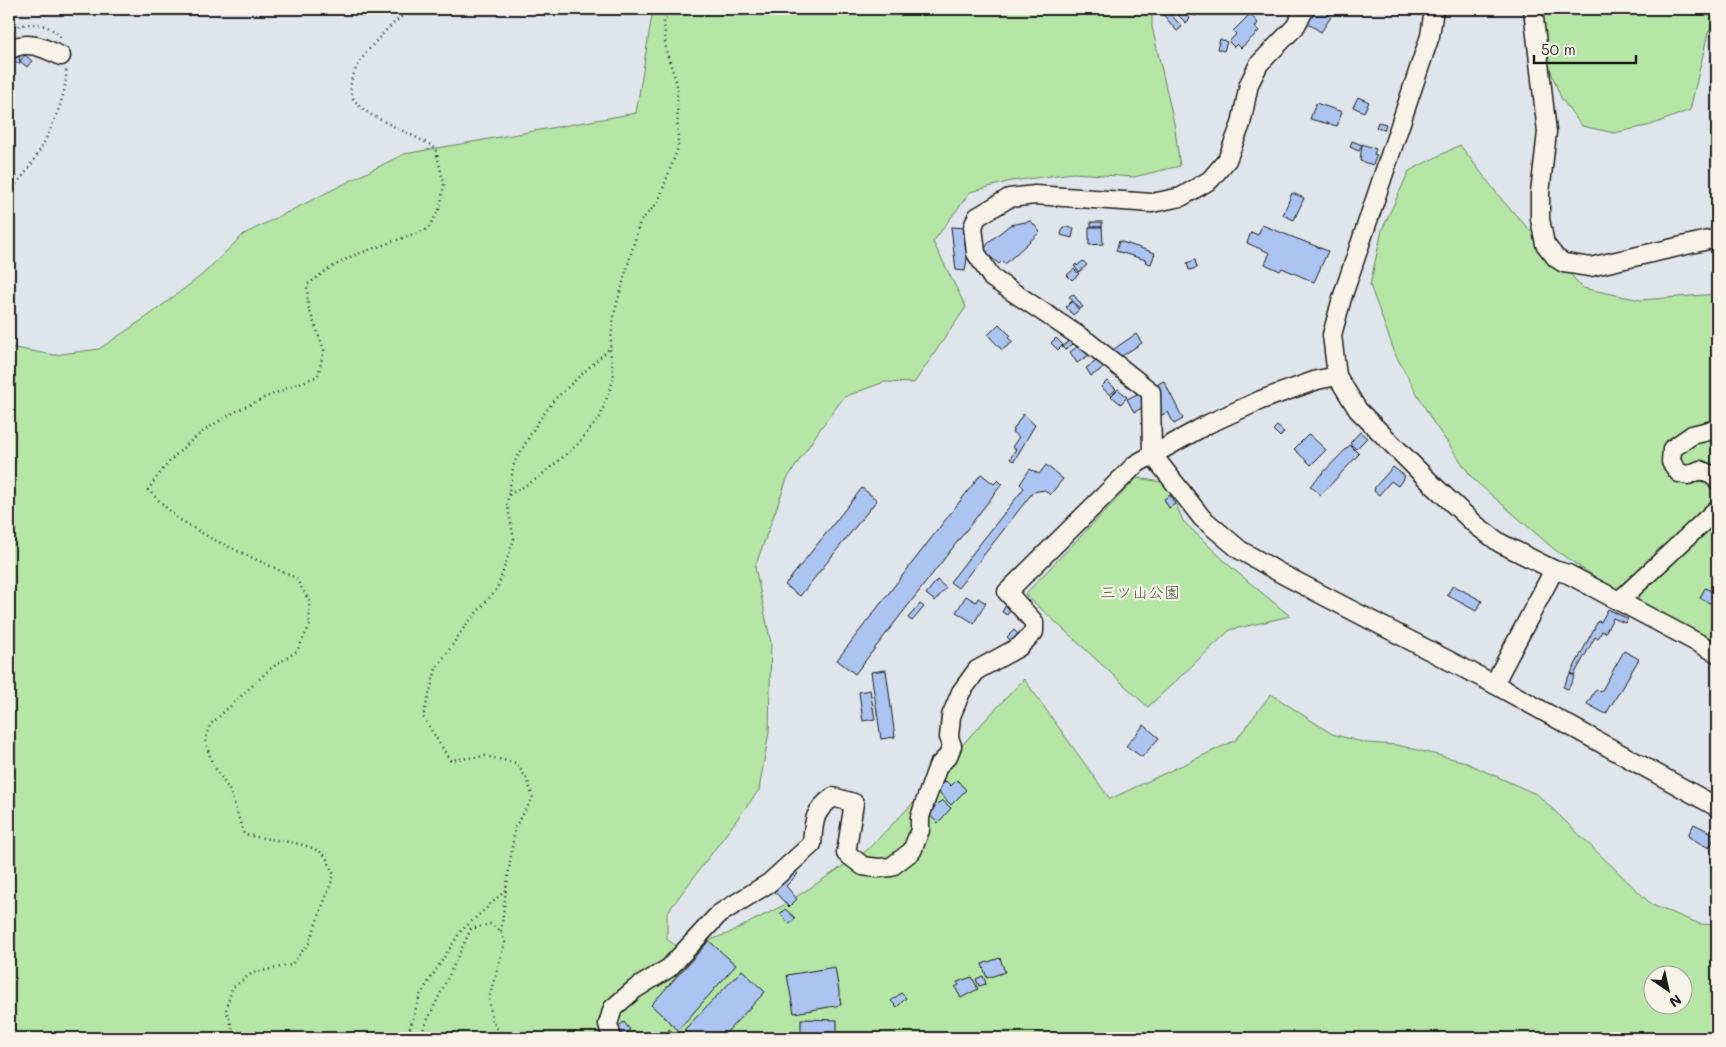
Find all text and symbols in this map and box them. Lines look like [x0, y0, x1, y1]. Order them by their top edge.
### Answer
scale bar [1534, 32, 1636, 64]
text: 50 m [1541, 39, 1576, 59]
park label: 三ツ山公園 [1100, 581, 1180, 602]
north arrow [1644, 964, 1694, 1014]
text: N [1666, 990, 1685, 1012]

